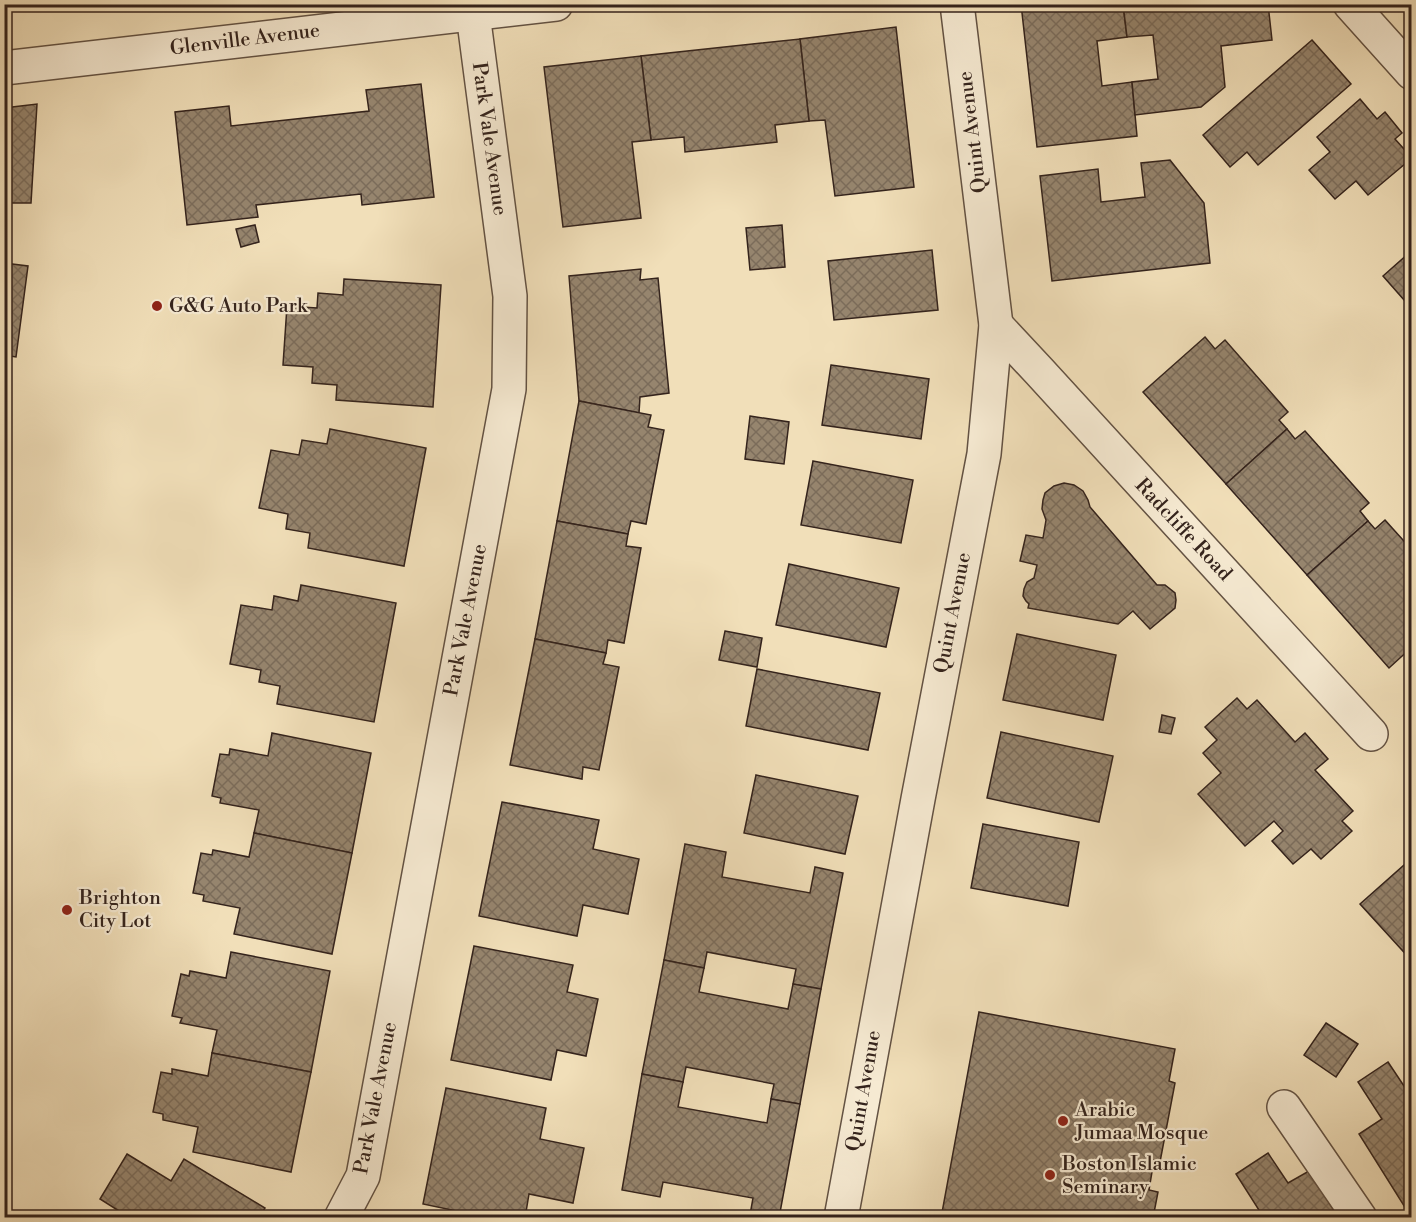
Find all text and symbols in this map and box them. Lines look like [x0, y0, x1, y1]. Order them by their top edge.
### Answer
street label: Glenville Avenue [169, 18, 321, 62]
street label: Park Vale Avenue [466, 61, 512, 217]
street label: Quint Avenue [953, 70, 993, 194]
place label: G&G Auto Park [169, 294, 309, 319]
marker: G&G Auto Park [150, 299, 164, 313]
street label: Radcliffe Road [1129, 473, 1237, 587]
street label: Park Vale Avenue [439, 542, 493, 698]
street label: Quint Avenue [929, 550, 977, 676]
place label: Brighton City Lot [78, 886, 161, 934]
marker: Brighton City Lot [60, 903, 74, 917]
street label: Park Vale Avenue [349, 1020, 403, 1176]
street label: Quint Avenue [841, 1028, 887, 1154]
place label: Arabic Jumaa Mosque [1074, 1098, 1208, 1146]
marker: Arabic Jumaa Mosque [1056, 1114, 1070, 1128]
place label: Boston Islamic Seminary [1061, 1152, 1197, 1200]
marker: Boston Islamic Seminary [1043, 1168, 1057, 1182]

